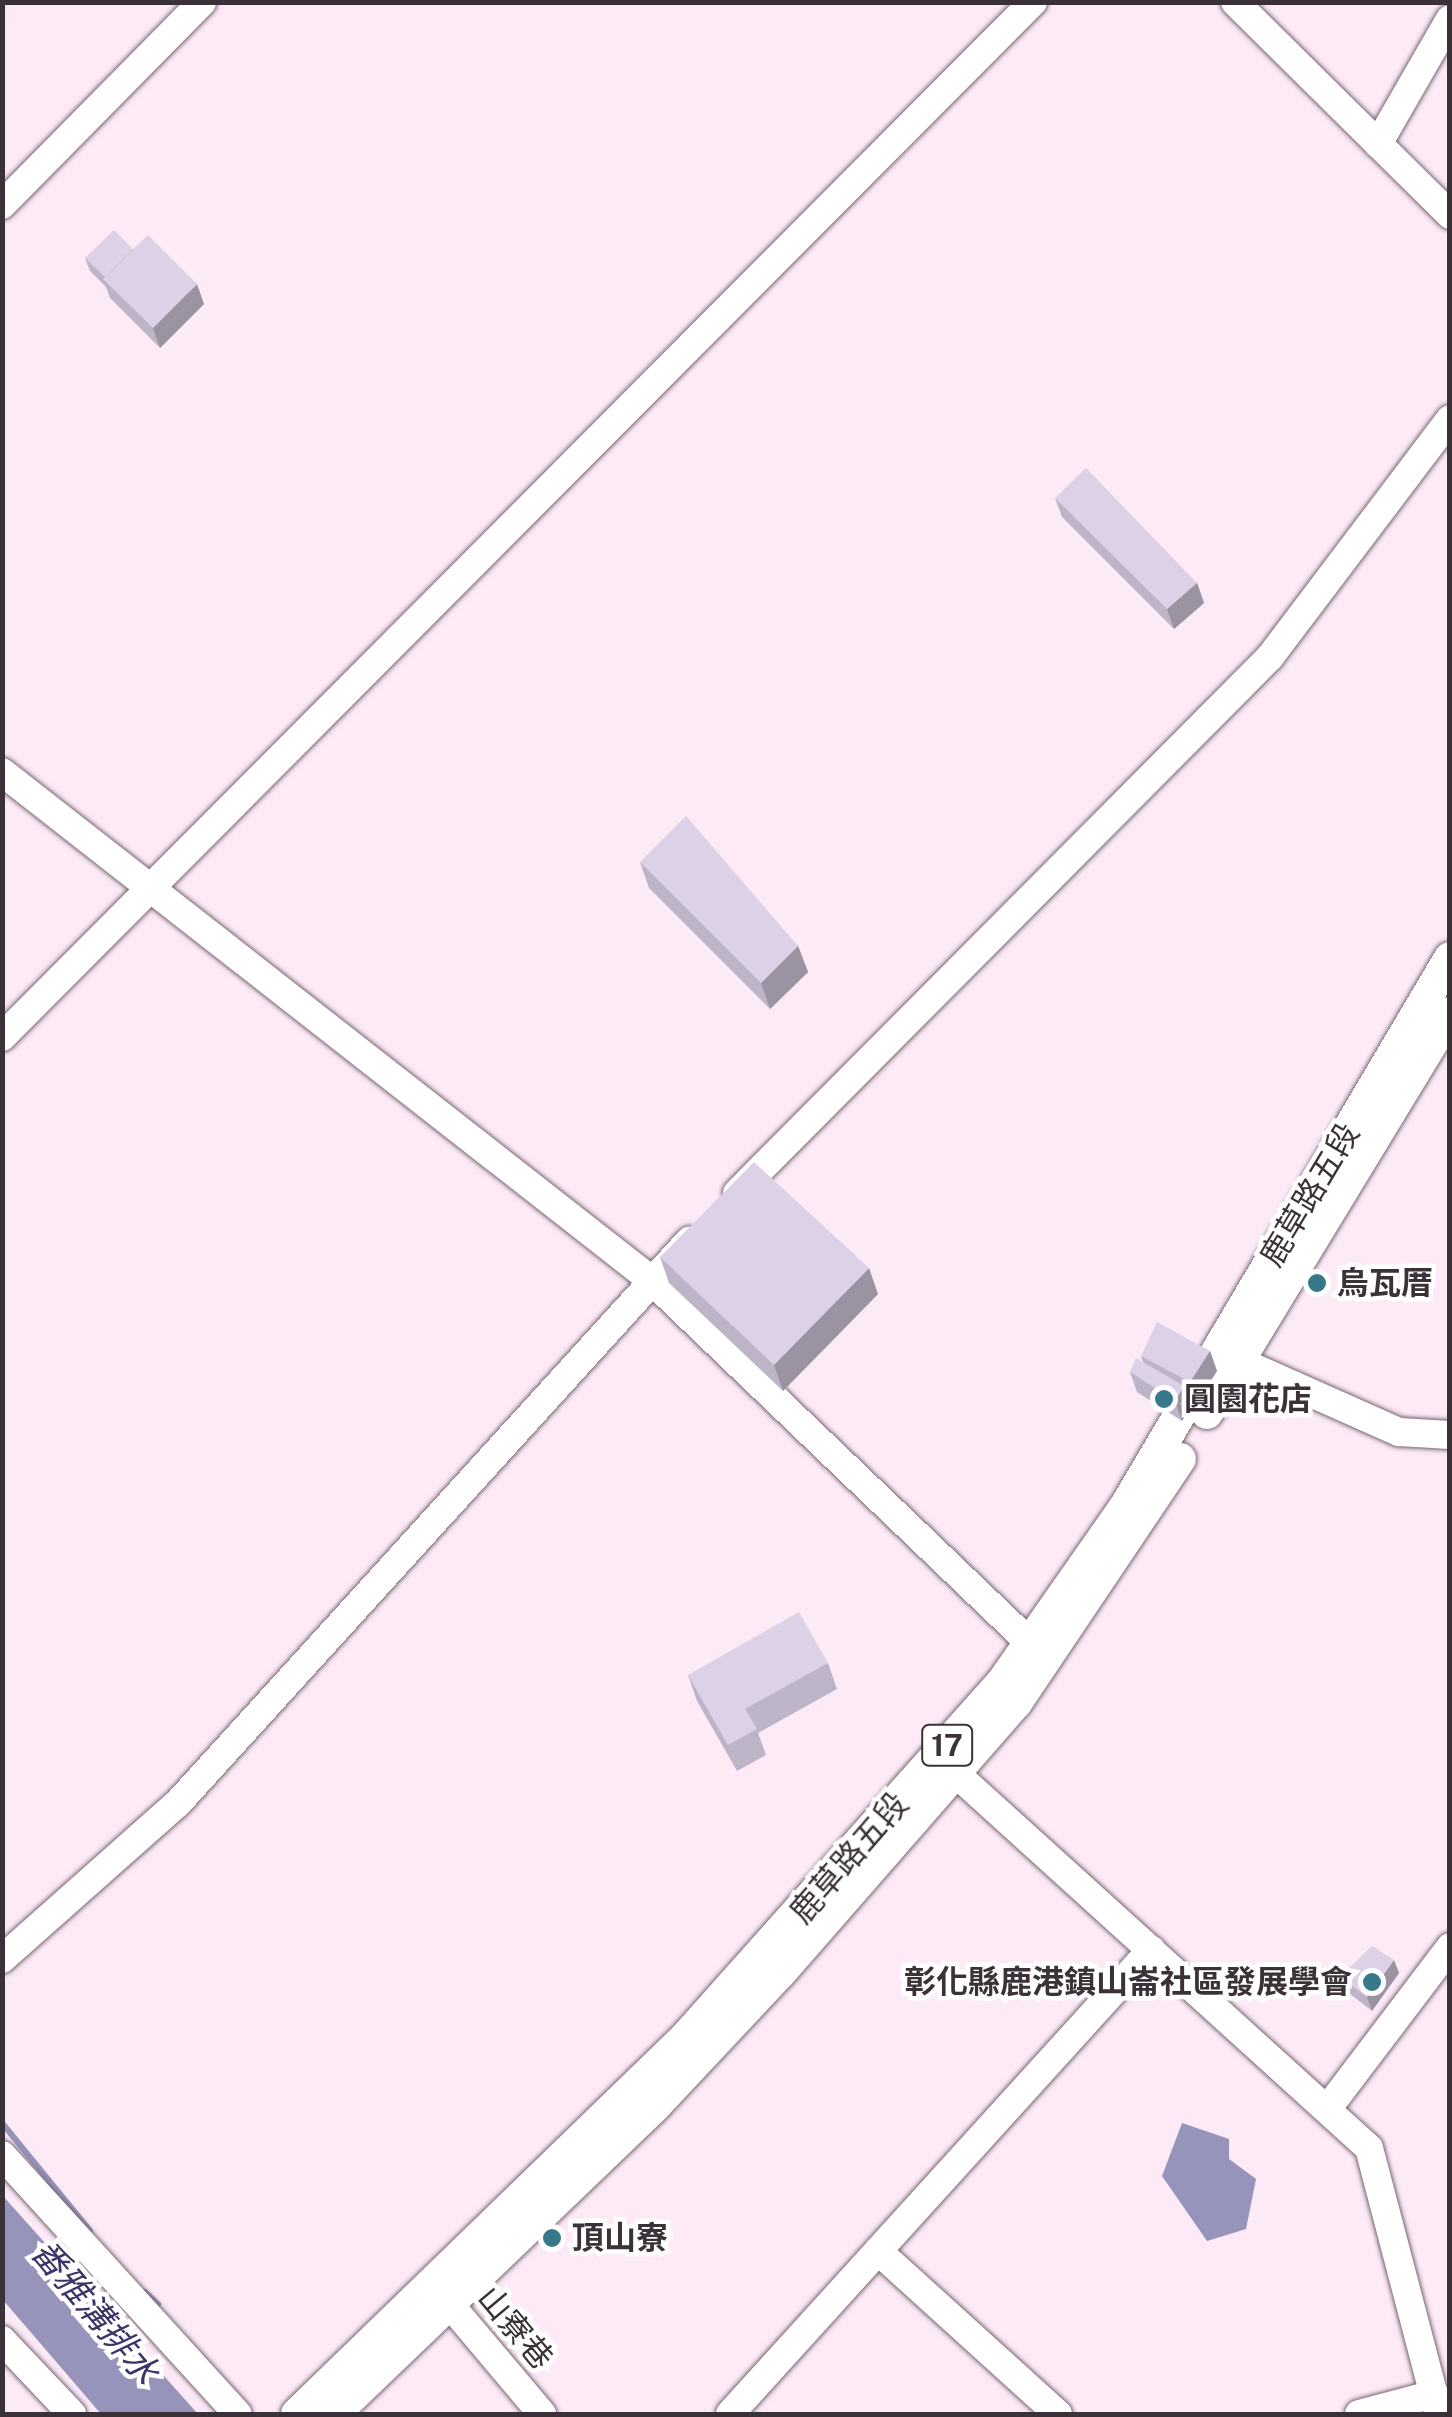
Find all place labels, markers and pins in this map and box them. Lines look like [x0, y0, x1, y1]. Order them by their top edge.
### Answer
place label: 烏瓦厝 [1337, 1264, 1433, 1302]
marker: 烏瓦厝 [1306, 1272, 1328, 1294]
place label: 圓園花店 [1184, 1380, 1312, 1418]
marker: 圓園花店 [1153, 1388, 1175, 1410]
place label: 彰化縣鹿港鎮山崙社區發展學會 [904, 1963, 1352, 2001]
marker: 彰化縣鹿港鎮山崙社區發展學會 [1361, 1971, 1383, 1993]
place label: 頂山寮 [572, 2219, 668, 2257]
marker: 頂山寮 [541, 2227, 563, 2249]

